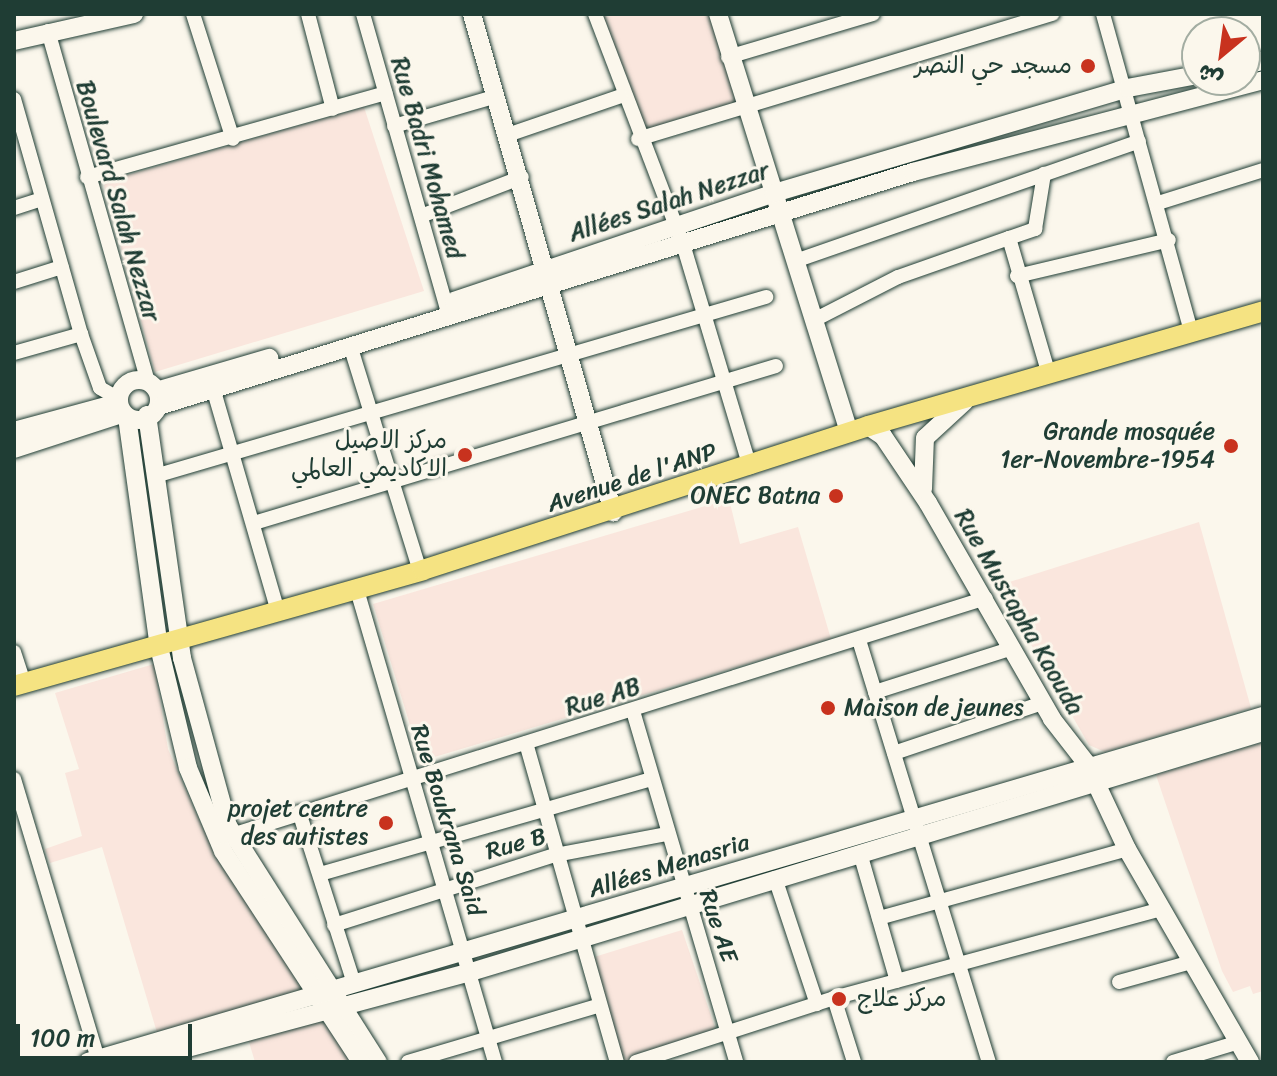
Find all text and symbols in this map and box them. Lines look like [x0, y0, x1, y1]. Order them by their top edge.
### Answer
north arrow [1181, 16, 1261, 96]
place label: مسجد حي النصر [915, 52, 1072, 80]
text: ش [1190, 53, 1230, 99]
street label: Rue Badri Mohamed [385, 54, 469, 262]
marker: مسجد حي النصر [1079, 57, 1097, 75]
street label: Boulevard Salah Nezzar [70, 77, 166, 325]
street label: Allées Salah Nezzar [565, 156, 773, 248]
place label: Grande mosquée 1er-Novembre-1954 [1000, 418, 1215, 474]
place label: مركز الاصيل الاكاديمي العالمي [291, 427, 447, 483]
street label: Avenue de l'ANP [544, 437, 720, 519]
marker: Grande mosquée 1er-Novembre-1954 [1222, 437, 1240, 455]
marker: مركز الاصيل الاكاديمي العالمي [454, 444, 476, 466]
place label: ONEC Batna [691, 482, 820, 510]
marker: ONEC Batna [827, 487, 845, 505]
street label: Rue Mustapha Kaouda [949, 504, 1089, 720]
street label: Rue AB [562, 672, 644, 722]
place label: Maison de jeunes [844, 694, 1023, 722]
marker: Maison de jeunes [819, 699, 837, 717]
street label: Rue Boukrana Said [404, 721, 490, 919]
place label: projet centre des autistes [228, 795, 368, 851]
marker: projet centre des autistes [375, 812, 397, 834]
street label: Rue B [483, 822, 549, 866]
street label: Allées Menasria [585, 828, 753, 904]
street label: Rue AE [693, 886, 743, 966]
place label: مركز علاج [857, 985, 947, 1013]
marker: مركز علاج [828, 988, 850, 1010]
scale bar [20, 1008, 196, 1058]
text: 100 m [30, 1017, 95, 1059]

